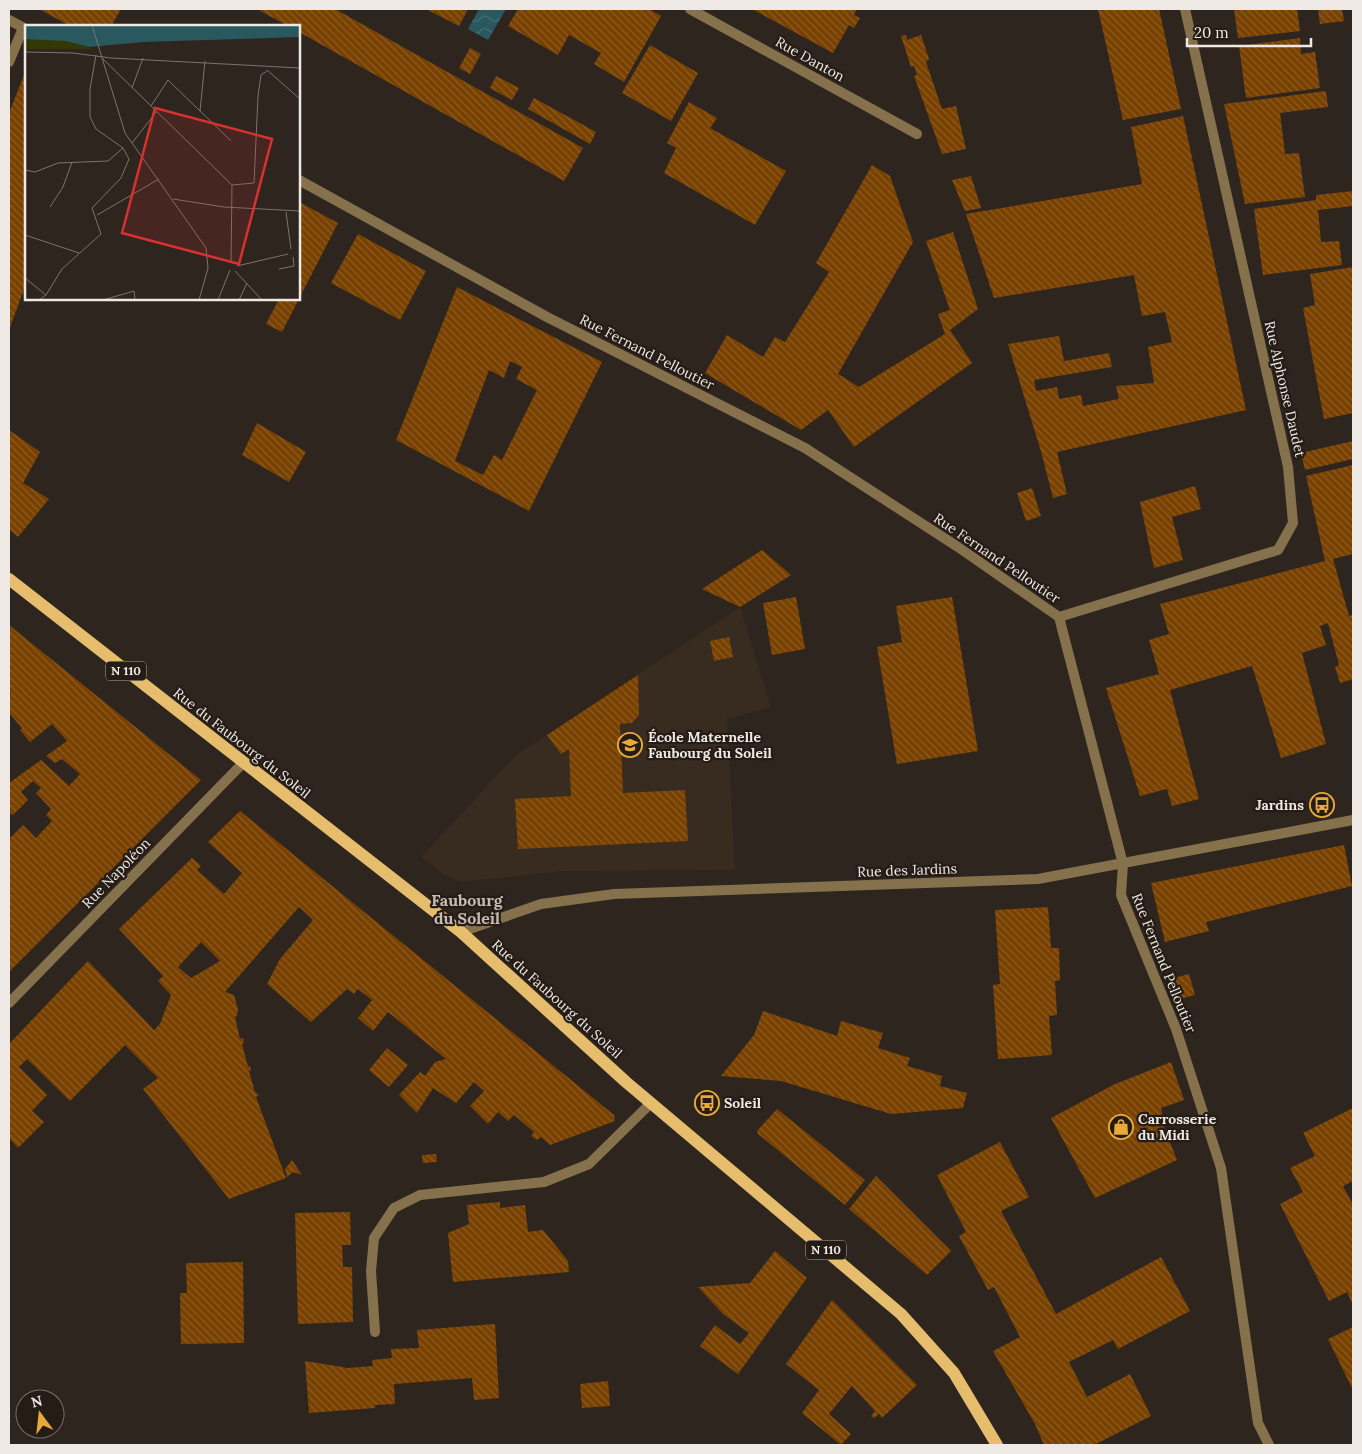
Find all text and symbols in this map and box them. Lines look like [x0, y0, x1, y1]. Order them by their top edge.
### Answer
scale bar [1187, 15, 1311, 47]
text: 20 m [1194, 23, 1229, 42]
inset map [25, 25, 300, 300]
street label: Rue Danton [772, 33, 848, 86]
street label: Rue Fernand Pelloutier [577, 310, 717, 394]
street label: Rue Alphonse Daudet [1261, 319, 1310, 459]
street label: Rue Fernand Pelloutier [930, 509, 1064, 607]
road number: N 110 [106, 661, 146, 680]
street label: Rue du Faubourg du Soleil [170, 684, 314, 802]
place label: École Maternelle Faubourg du Soleil [648, 728, 773, 762]
school or university icon: École Maternelle Faubourg du Soleil [617, 732, 643, 758]
bus stop icon: Jardins [1309, 792, 1335, 818]
place label: Jardins [1256, 796, 1304, 814]
street label: Rue Napoléon [78, 834, 154, 912]
street label: Rue des Jardins [857, 859, 957, 881]
district label: Faubourg du Soleil [431, 890, 504, 928]
street label: Rue Fernand Pelloutier [1128, 891, 1200, 1035]
street label: Rue du Faubourg du Soleil [488, 936, 626, 1062]
bus stop icon: Soleil [694, 1090, 720, 1116]
place label: Soleil [724, 1094, 762, 1112]
place label: Carrosserie du Midi [1138, 1110, 1217, 1144]
shop icon: Carrosserie du Midi [1108, 1114, 1134, 1140]
road number: N 110 [806, 1240, 846, 1260]
north arrow [15, 1389, 65, 1439]
text: N [29, 1391, 44, 1412]

